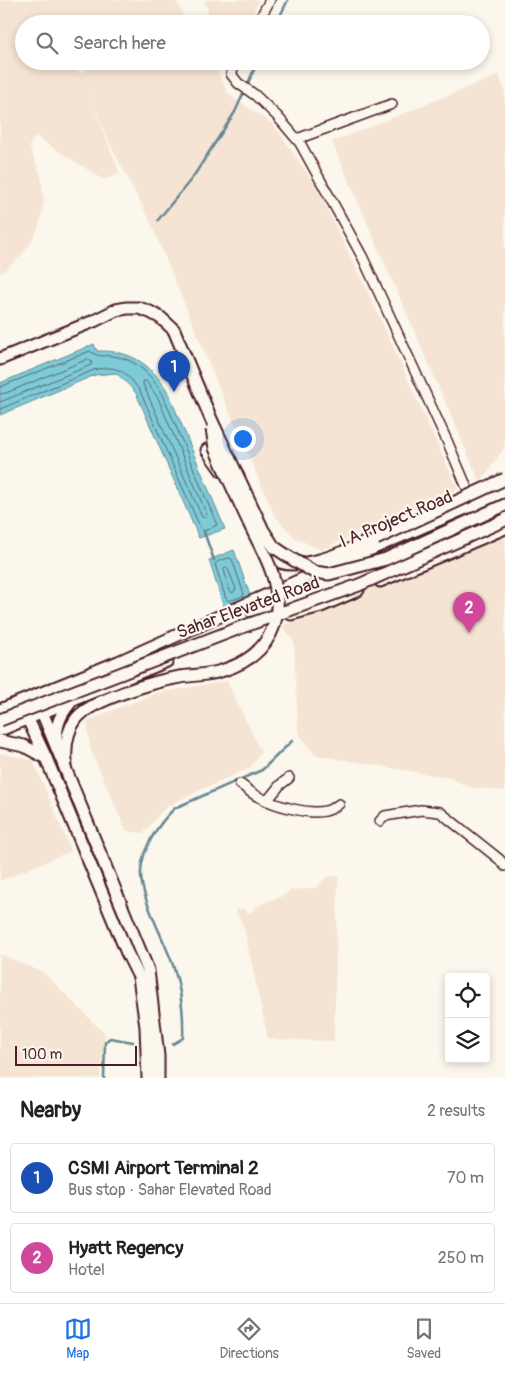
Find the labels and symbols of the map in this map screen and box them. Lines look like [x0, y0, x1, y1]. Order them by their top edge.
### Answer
pin: 1 [158, 351, 190, 392]
your location [230, 426, 256, 452]
street label: I A Project Road [336, 485, 456, 554]
street label: Sahar Elevated Road [173, 571, 323, 644]
pin: 2 [453, 592, 485, 633]
scale bar [15, 1043, 138, 1066]

